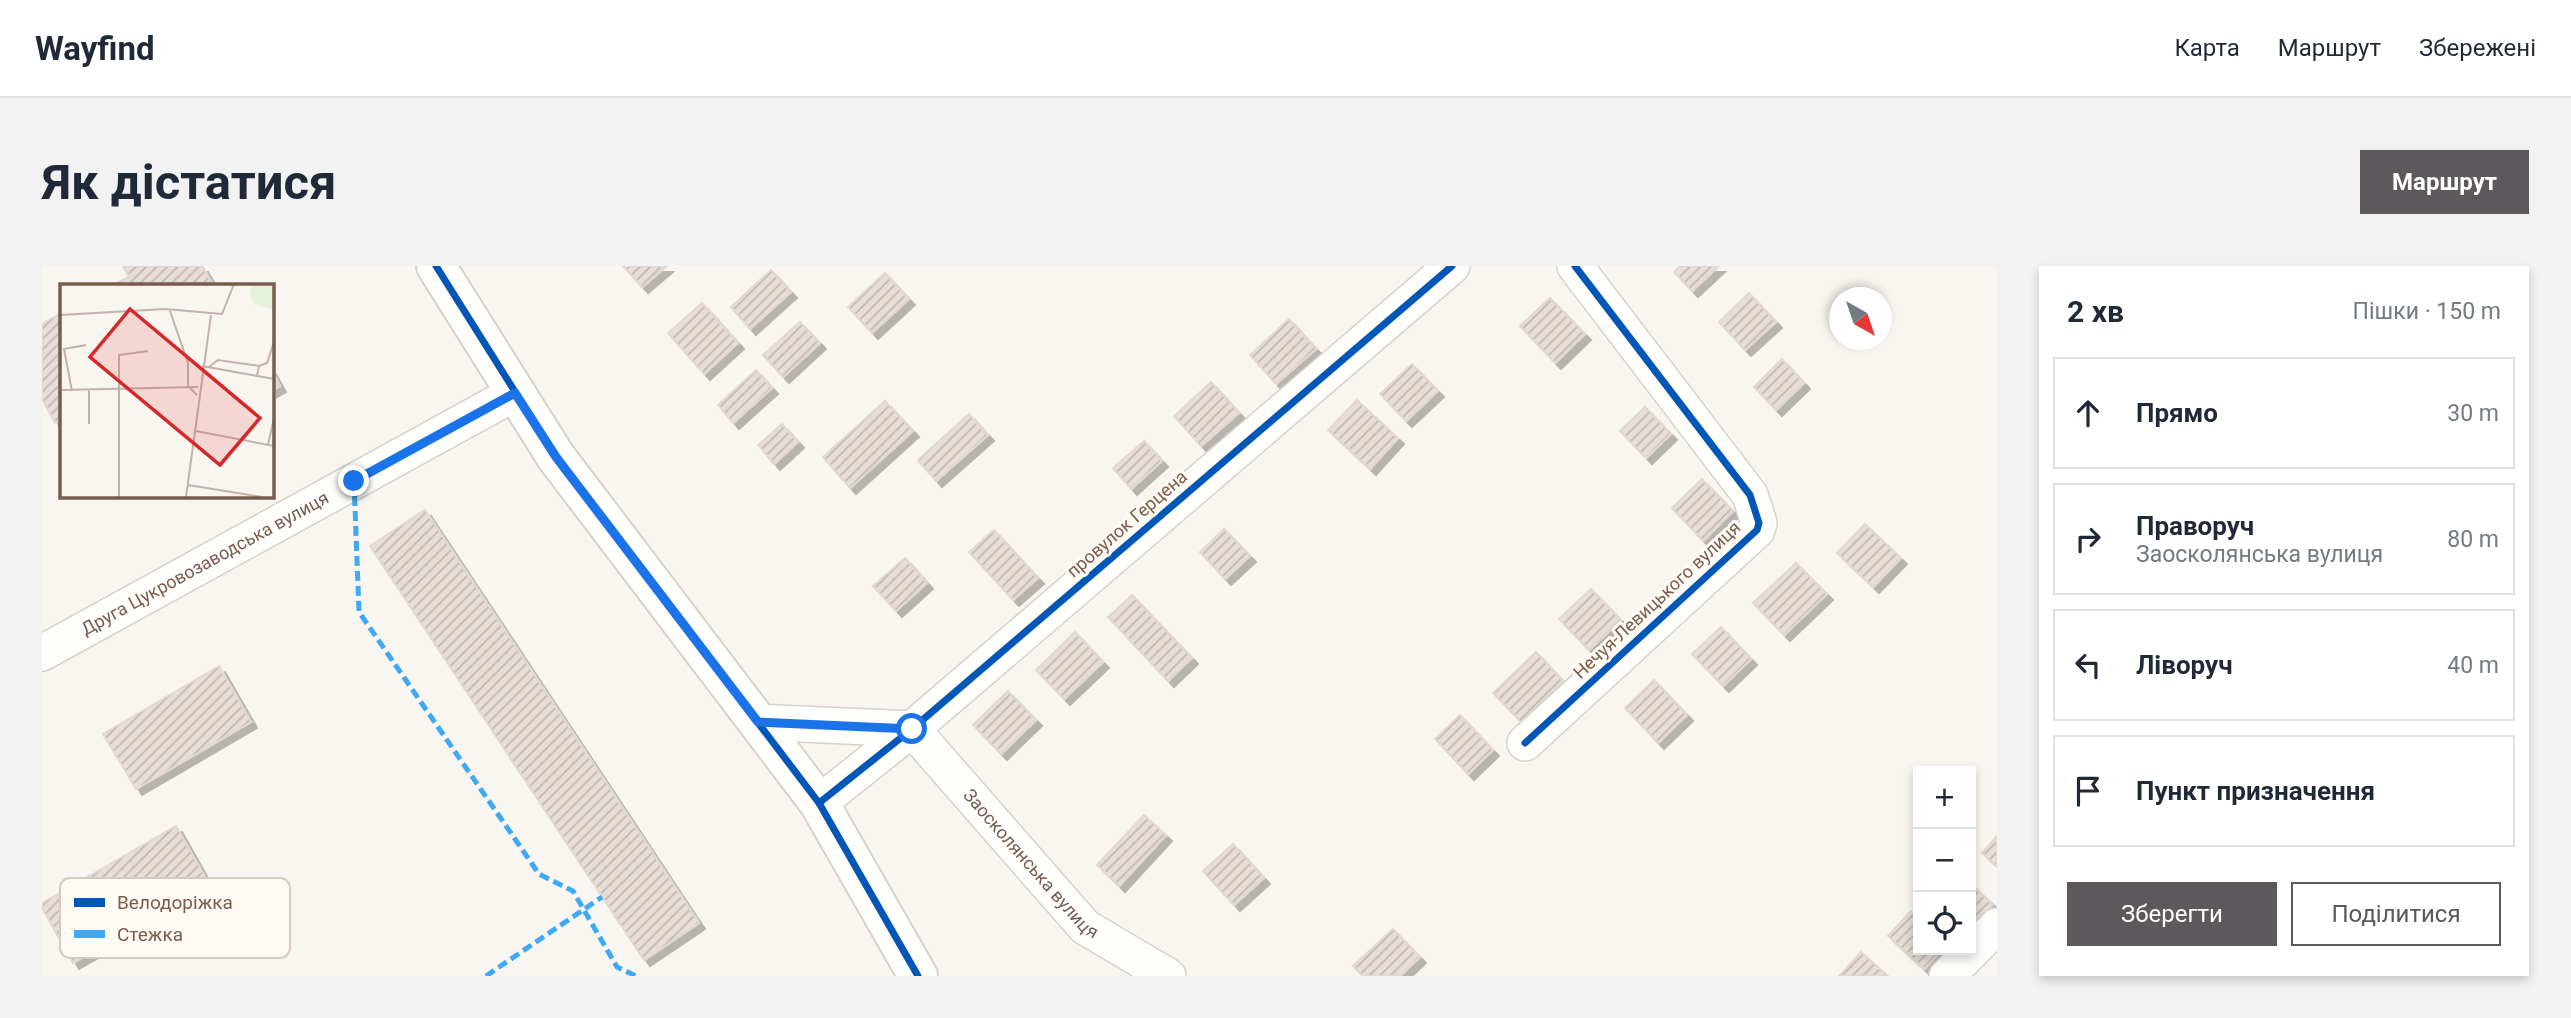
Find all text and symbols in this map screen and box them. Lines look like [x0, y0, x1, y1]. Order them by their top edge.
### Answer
text: Wayfind [35, 29, 155, 68]
text: Карта [2174, 34, 2240, 62]
text: Маршрут [2278, 34, 2381, 62]
text: Збережені [2419, 34, 2536, 62]
button: Маршрут [2360, 150, 2529, 214]
text: Як дістатися [42, 154, 336, 211]
inset map [60, 284, 273, 497]
north arrow [1829, 287, 1892, 350]
text: 2 хв [2067, 294, 2124, 329]
text: Пішки · 150 m [2353, 298, 2501, 325]
icon: ahead [2069, 394, 2107, 432]
text: Прямо [2136, 398, 2218, 428]
text: 30 m [2447, 400, 2499, 427]
route end [338, 465, 369, 496]
street label: провулок Герцена [1062, 466, 1191, 582]
street label: Друга Цукровозаводська вулиця [77, 487, 332, 639]
text: Праворуч [2136, 511, 2254, 541]
street label: Нечуя-Левицького вулиця [1569, 517, 1745, 683]
icon: right [2069, 520, 2107, 558]
text: 80 m [2447, 526, 2499, 553]
text: Заосколянська вулиця [2136, 541, 2383, 568]
icon: left [2069, 646, 2107, 684]
text: Ліворуч [2136, 650, 2233, 680]
text: 40 m [2447, 652, 2499, 679]
route start [896, 713, 927, 744]
map controls [1913, 766, 1976, 955]
button: + [1913, 766, 1976, 829]
icon: arrive [2069, 772, 2107, 810]
text: Пункт призначення [2136, 776, 2375, 806]
street label: Заосколянська вулиця [959, 784, 1102, 943]
button: − [1913, 829, 1976, 892]
legend [60, 878, 290, 958]
button: Зберегти [2067, 882, 2277, 946]
button: Поділитися [2291, 882, 2501, 946]
text: Велодоріжка [117, 891, 233, 914]
button: locate [1913, 892, 1976, 955]
text: Стежка [117, 923, 183, 946]

